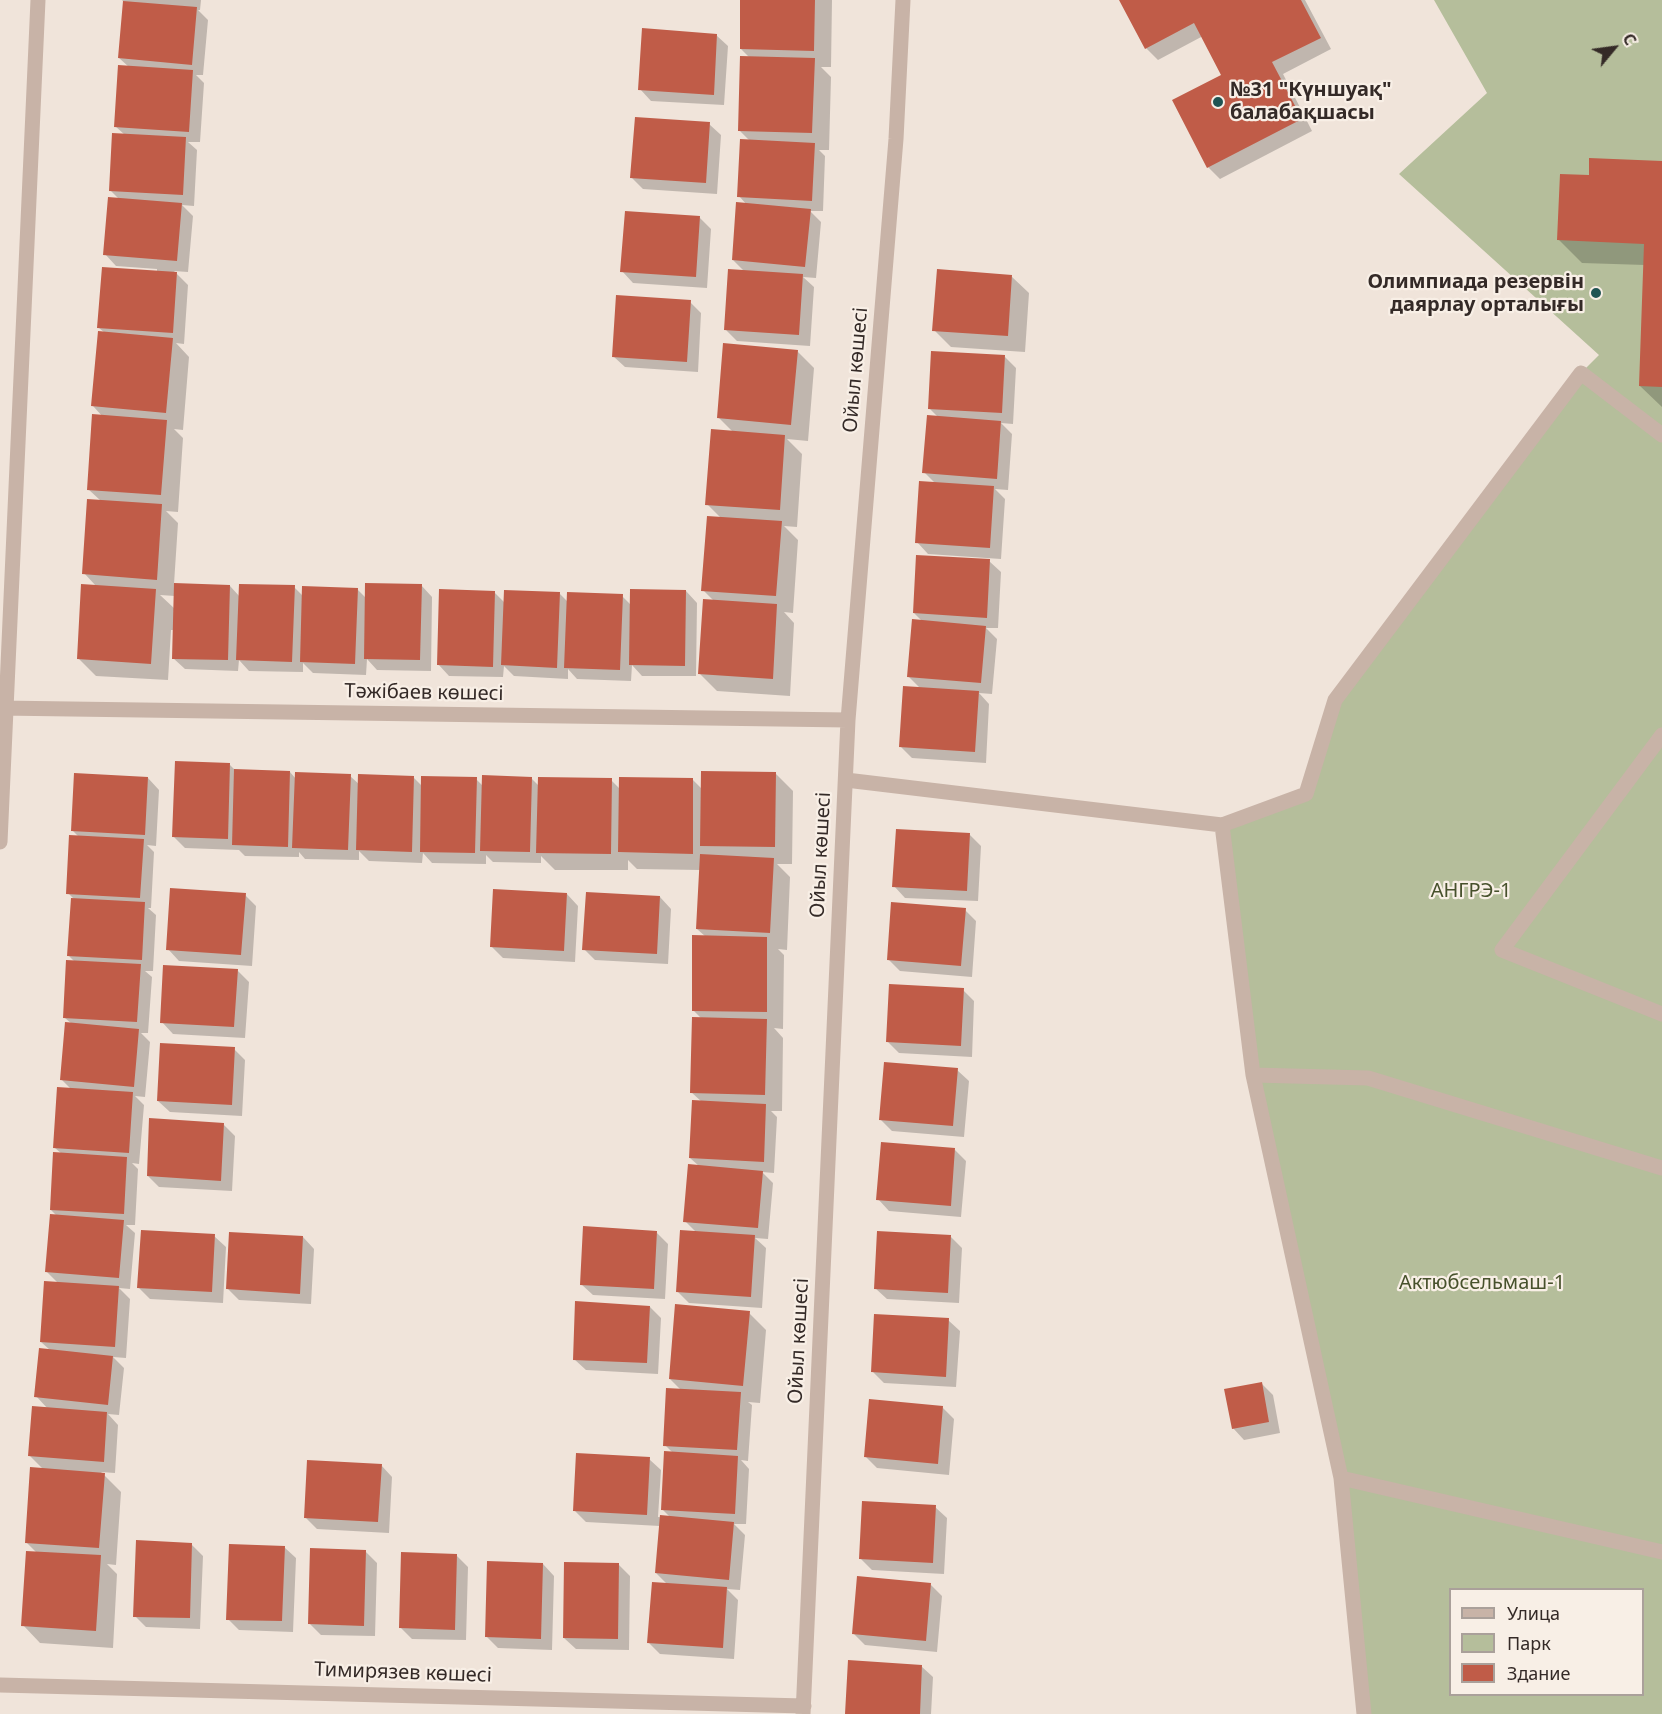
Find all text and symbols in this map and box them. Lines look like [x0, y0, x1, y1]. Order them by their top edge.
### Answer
north arrow [1584, 18, 1644, 78]
text: С [1618, 29, 1642, 49]
place label: №31 "Күншуақ" балабақшасы [1230, 78, 1392, 125]
marker: №31 "Күншуақ" балабақшасы [1211, 95, 1225, 109]
place label: Олимпиада резервін даярлау орталығы [1367, 270, 1584, 317]
marker: Олимпиада резервін даярлау орталығы [1589, 286, 1603, 300]
street label: Ойыл көшесі [839, 306, 873, 434]
street label: Тәжібаев көшесі [344, 680, 504, 706]
street label: Ойыл көшесі [806, 791, 836, 919]
park label: АНГРЭ-1 [1431, 879, 1511, 903]
park label: Актюбсельмаш-1 [1399, 1271, 1565, 1295]
street label: Ойыл көшесі [784, 1277, 814, 1405]
legend [1449, 1588, 1644, 1696]
text: Улица [1507, 1601, 1560, 1625]
text: Парк [1507, 1631, 1551, 1655]
street label: Тимирязев көшесі [314, 1658, 492, 1688]
text: Здание [1507, 1661, 1570, 1685]

